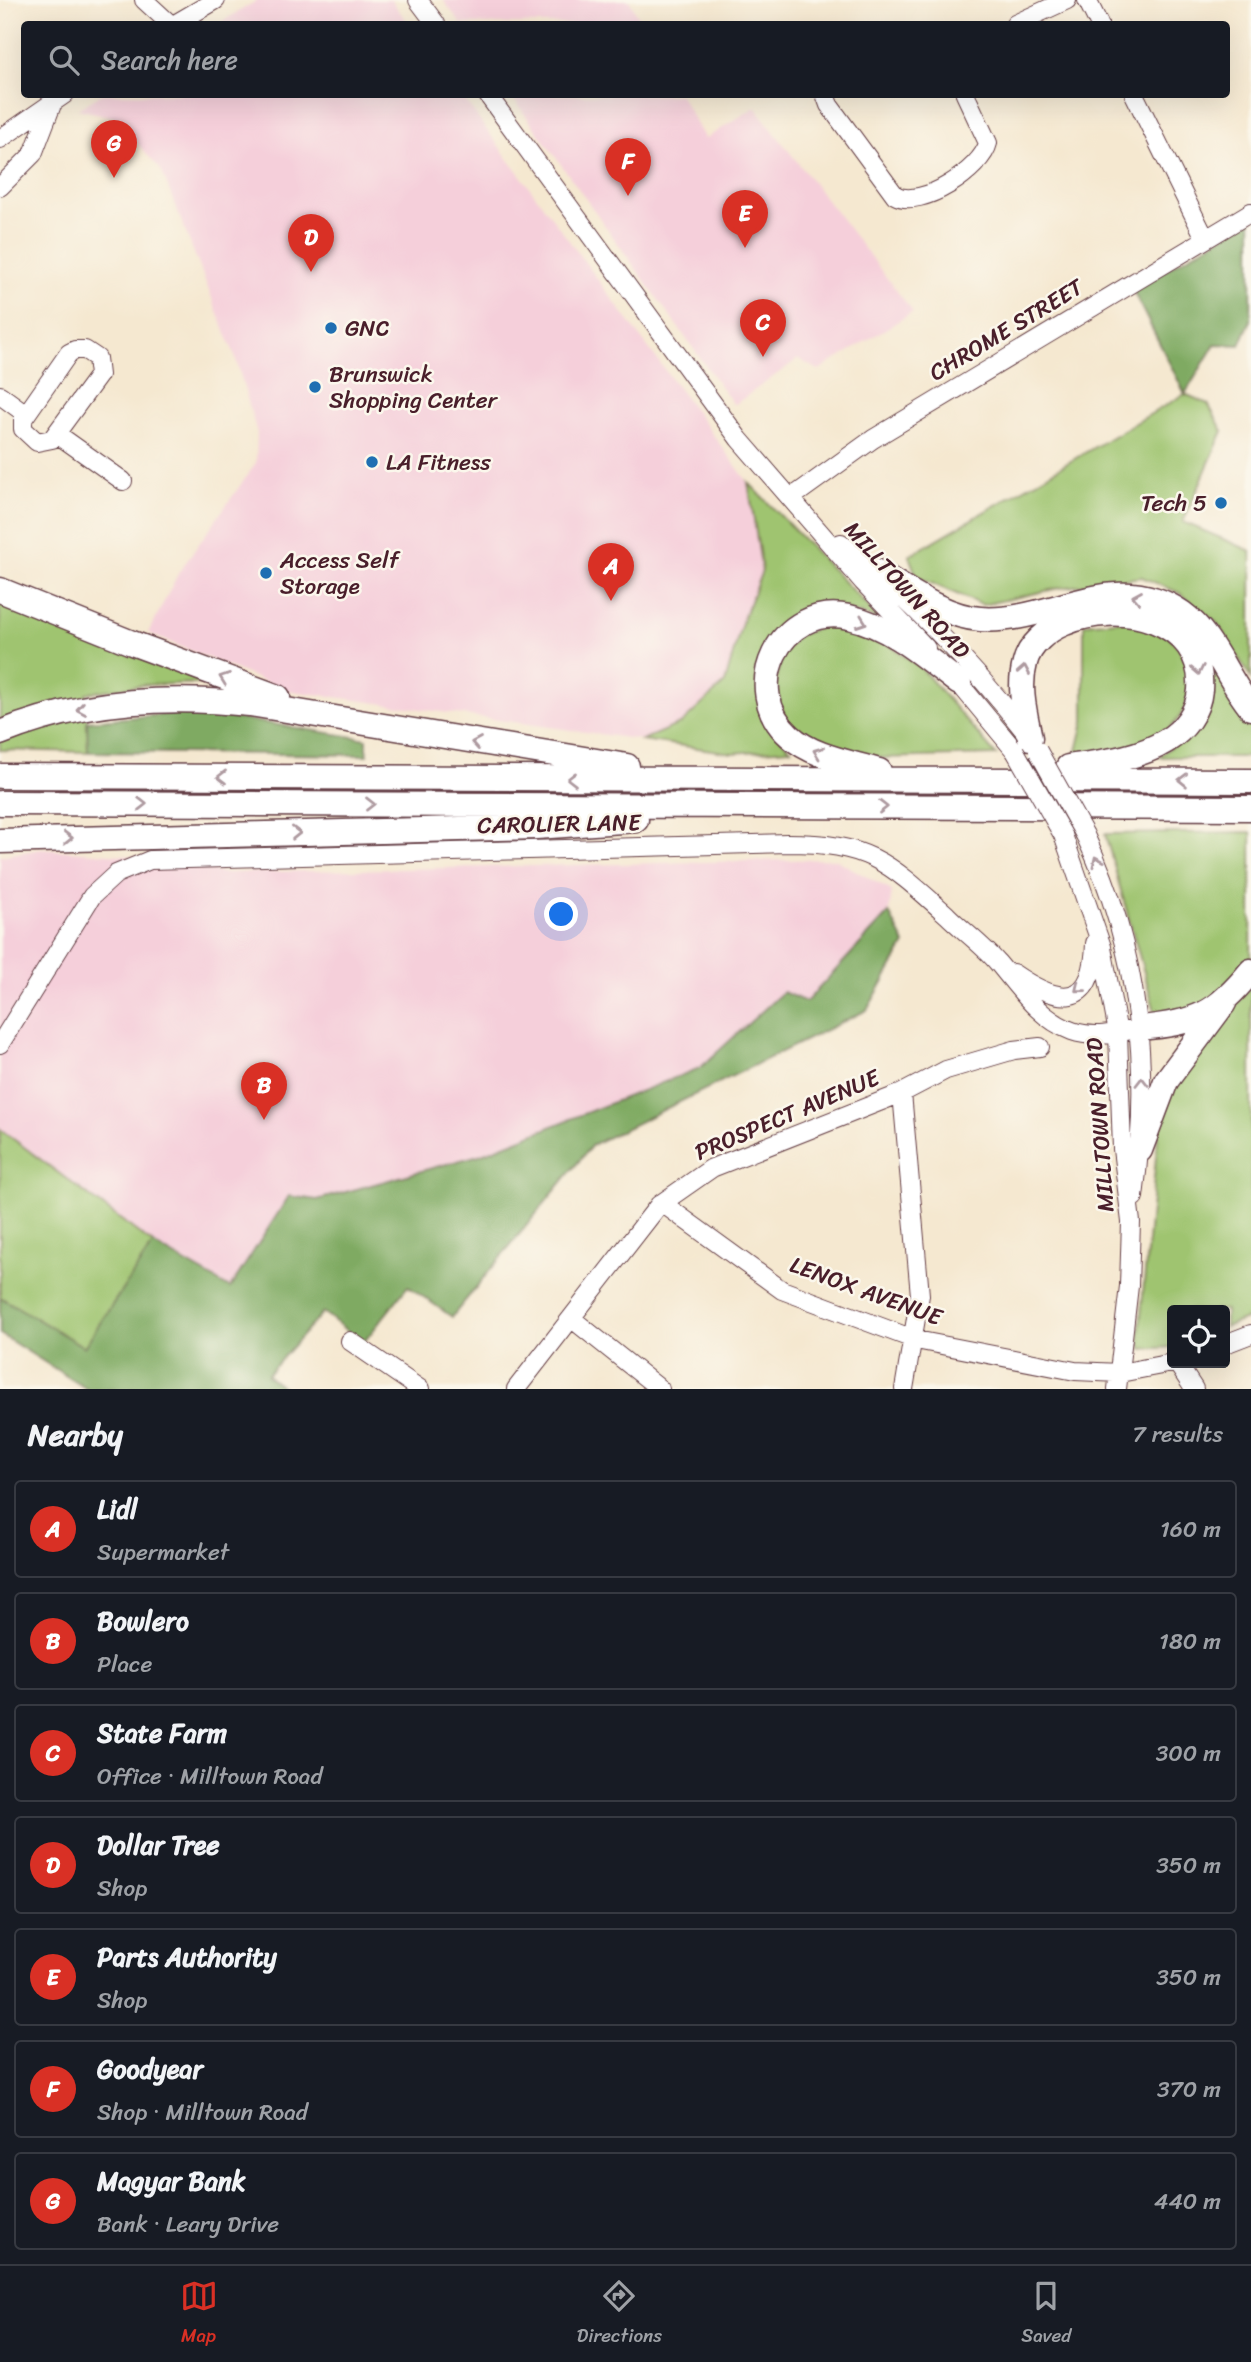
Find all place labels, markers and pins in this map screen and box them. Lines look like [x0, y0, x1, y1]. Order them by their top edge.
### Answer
pin: G [91, 120, 137, 178]
pin: F [605, 138, 651, 196]
pin: E [722, 190, 768, 248]
pin: D [288, 214, 334, 272]
pin: C [740, 299, 786, 357]
place label: GNC [345, 308, 389, 349]
marker: GNC [323, 320, 339, 336]
place label: Brunswick Shopping Center [329, 354, 499, 421]
marker: Brunswick Shopping Center [307, 379, 323, 395]
place label: LA Fitness [386, 442, 491, 483]
marker: LA Fitness [364, 454, 380, 470]
place label: Tech 5 [1141, 483, 1207, 524]
marker: Tech 5 [1213, 495, 1229, 511]
place label: Access Self Storage [279, 540, 401, 607]
pin: A [588, 543, 634, 601]
marker: Access Self Storage [258, 565, 274, 581]
pin: B [241, 1062, 287, 1120]

